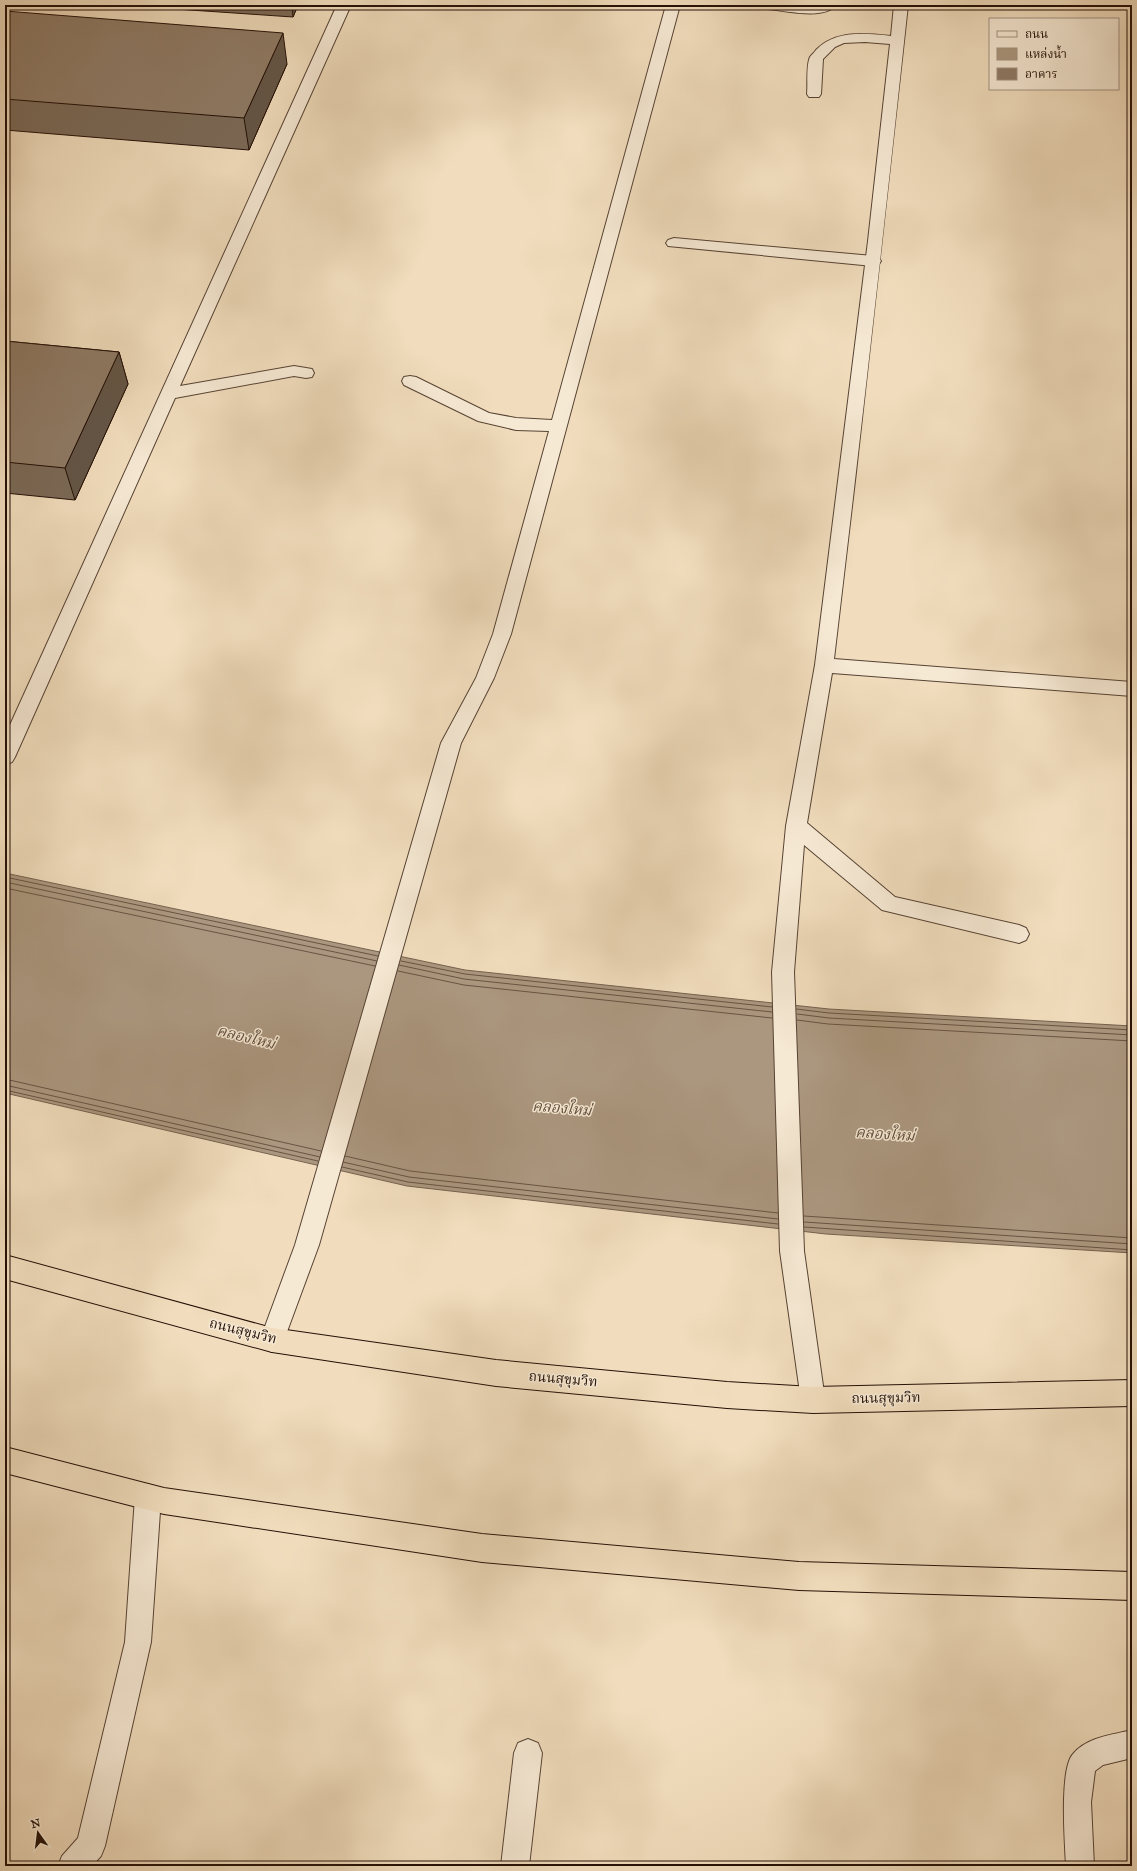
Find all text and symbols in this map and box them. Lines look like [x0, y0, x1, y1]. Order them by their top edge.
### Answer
legend [989, 18, 1119, 90]
text: ถนน [1025, 27, 1048, 41]
text: แหล่งน้ำ [1025, 45, 1067, 61]
text: อาคาร [1025, 67, 1057, 81]
water label: คลองใหม่ [215, 1019, 279, 1053]
water label: คลองใหม่ [532, 1094, 594, 1120]
water label: คลองใหม่ [855, 1121, 917, 1145]
street label: ถนนสุขุมวิท [207, 1314, 279, 1348]
street label: ถนนสุขุมวิท [528, 1368, 598, 1390]
street label: ถนนสุขุมวิท [851, 1389, 921, 1407]
north arrow [18, 1813, 58, 1853]
text: N [30, 1816, 42, 1831]

